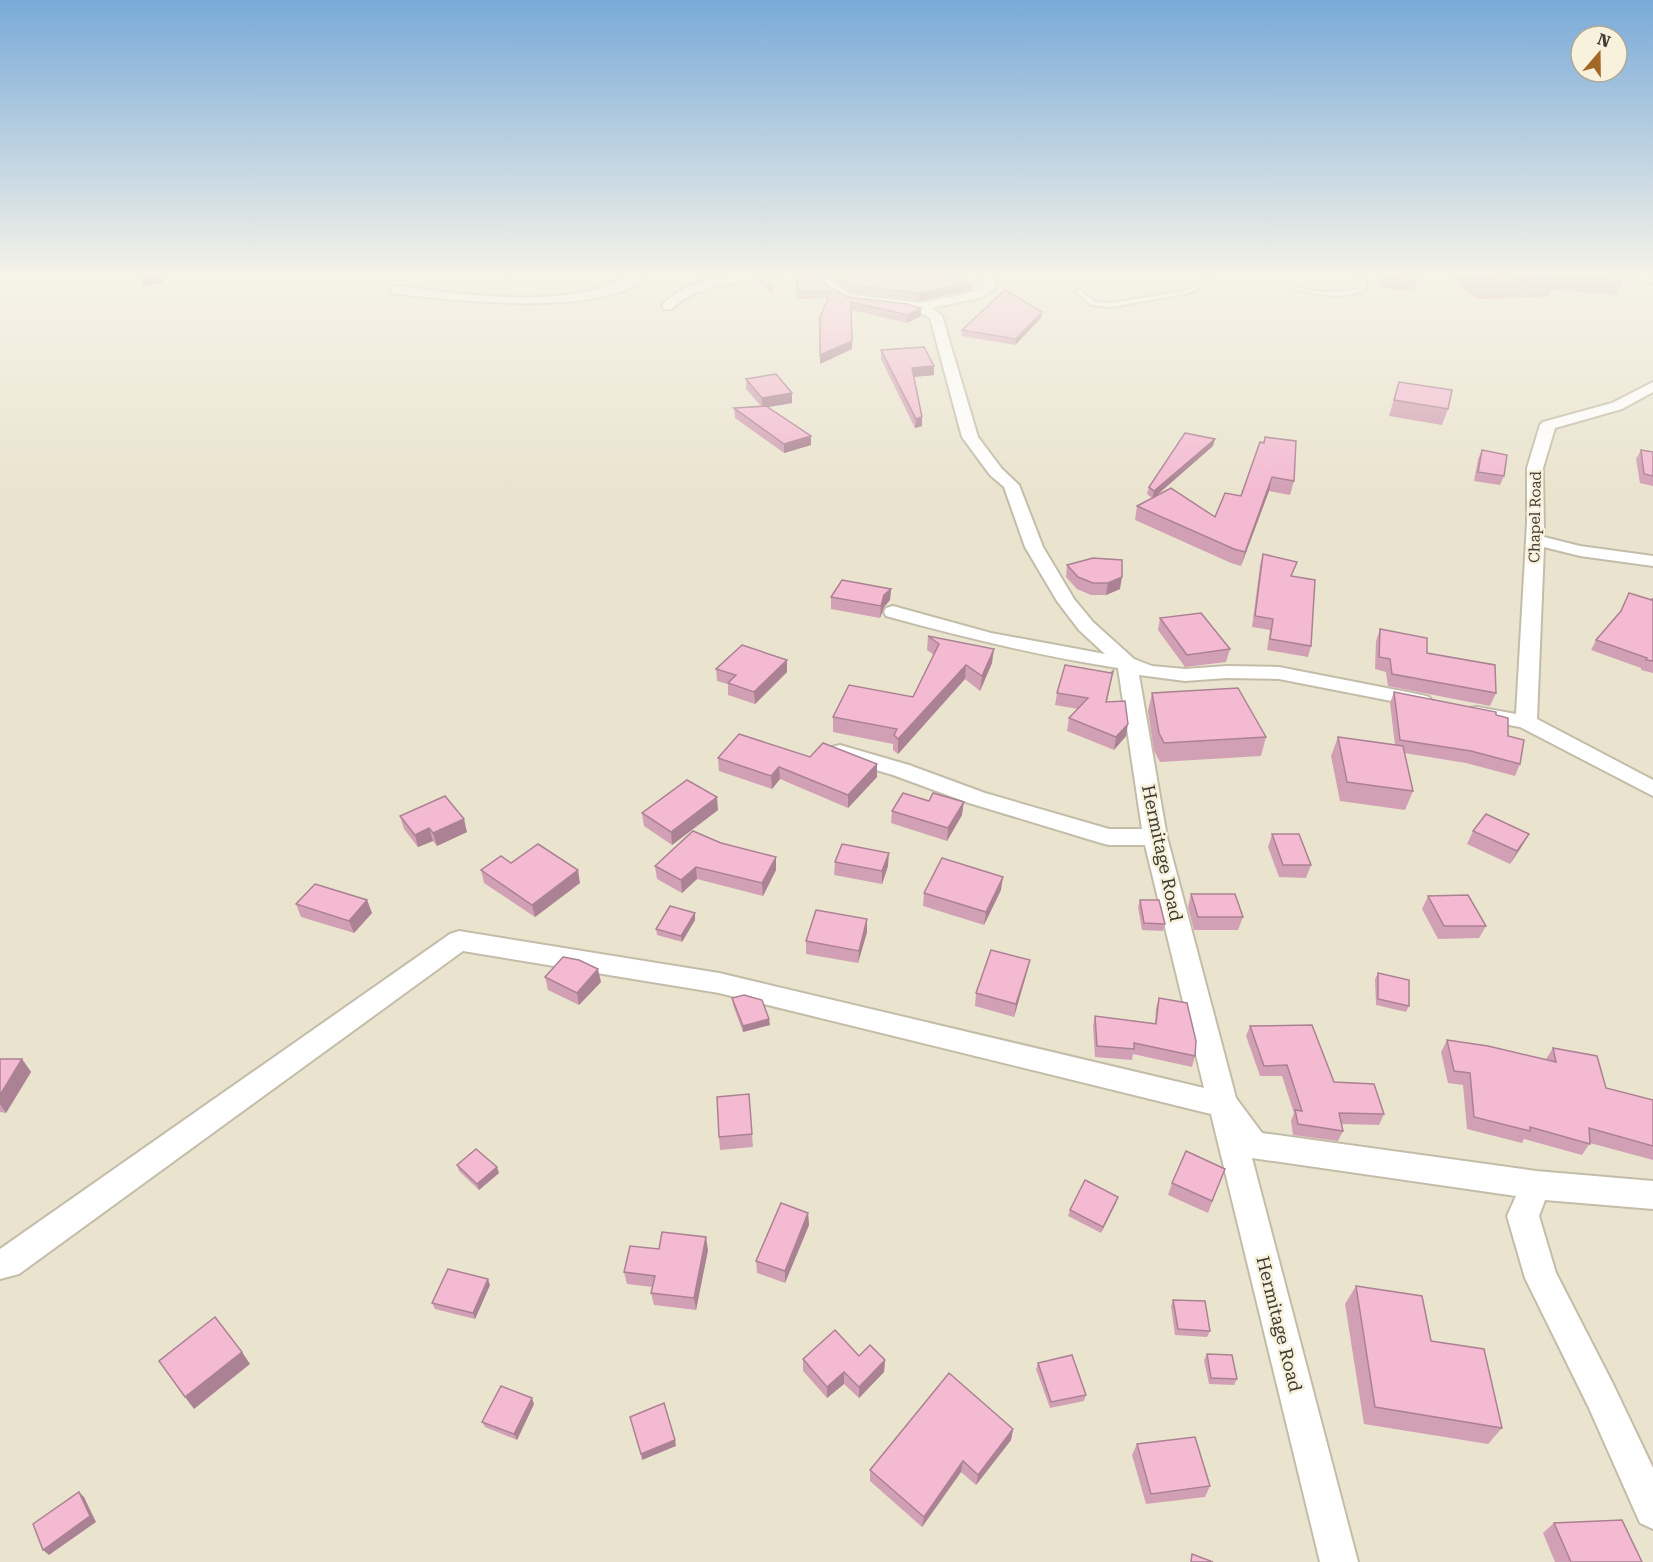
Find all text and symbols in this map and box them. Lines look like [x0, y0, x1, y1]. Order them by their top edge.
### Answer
north arrow [1569, 24, 1629, 84]
text: N [1595, 29, 1613, 51]
street label: Chapel Road [1525, 471, 1545, 563]
street label: Hermitage Road [1138, 783, 1187, 924]
street label: Hermitage Road [1252, 1254, 1307, 1394]

